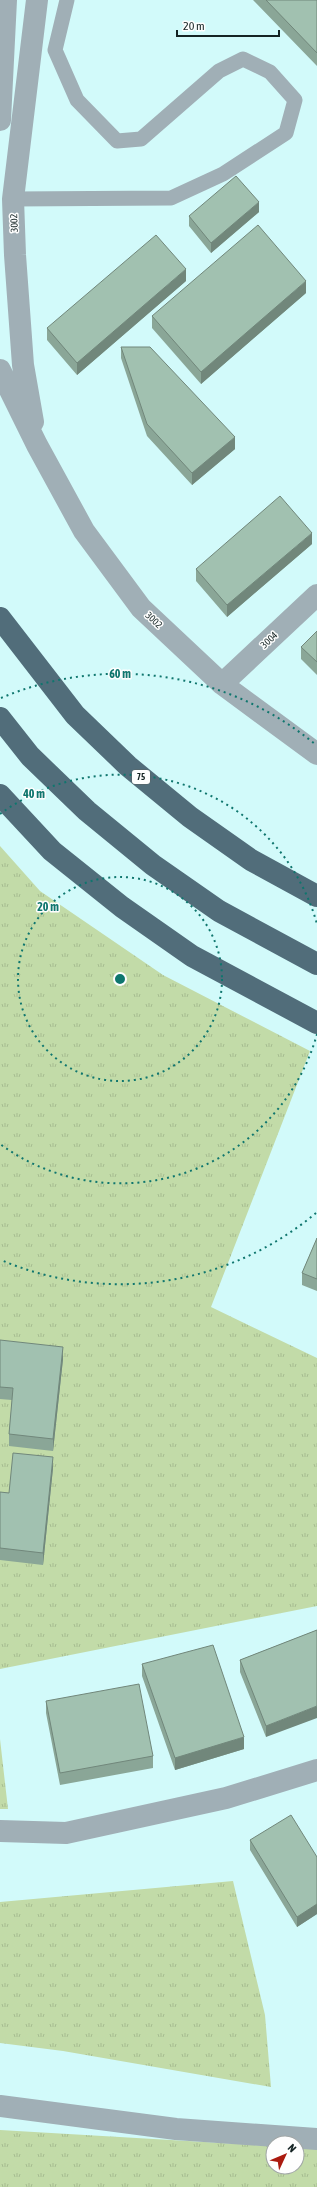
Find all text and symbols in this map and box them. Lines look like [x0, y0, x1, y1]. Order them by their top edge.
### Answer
scale bar [177, 12, 279, 38]
text: 20 m [183, 19, 205, 33]
street label: 3002 [8, 213, 20, 233]
street label: 3002 [143, 610, 165, 631]
street label: 3004 [258, 629, 280, 650]
text: 60 m [109, 667, 131, 681]
road number: 75 [132, 770, 150, 784]
text: 40 m [22, 787, 45, 801]
text: 20 m [37, 900, 59, 914]
centre of rings [113, 972, 127, 986]
north arrow [265, 2135, 305, 2175]
text: N [286, 2142, 299, 2155]

